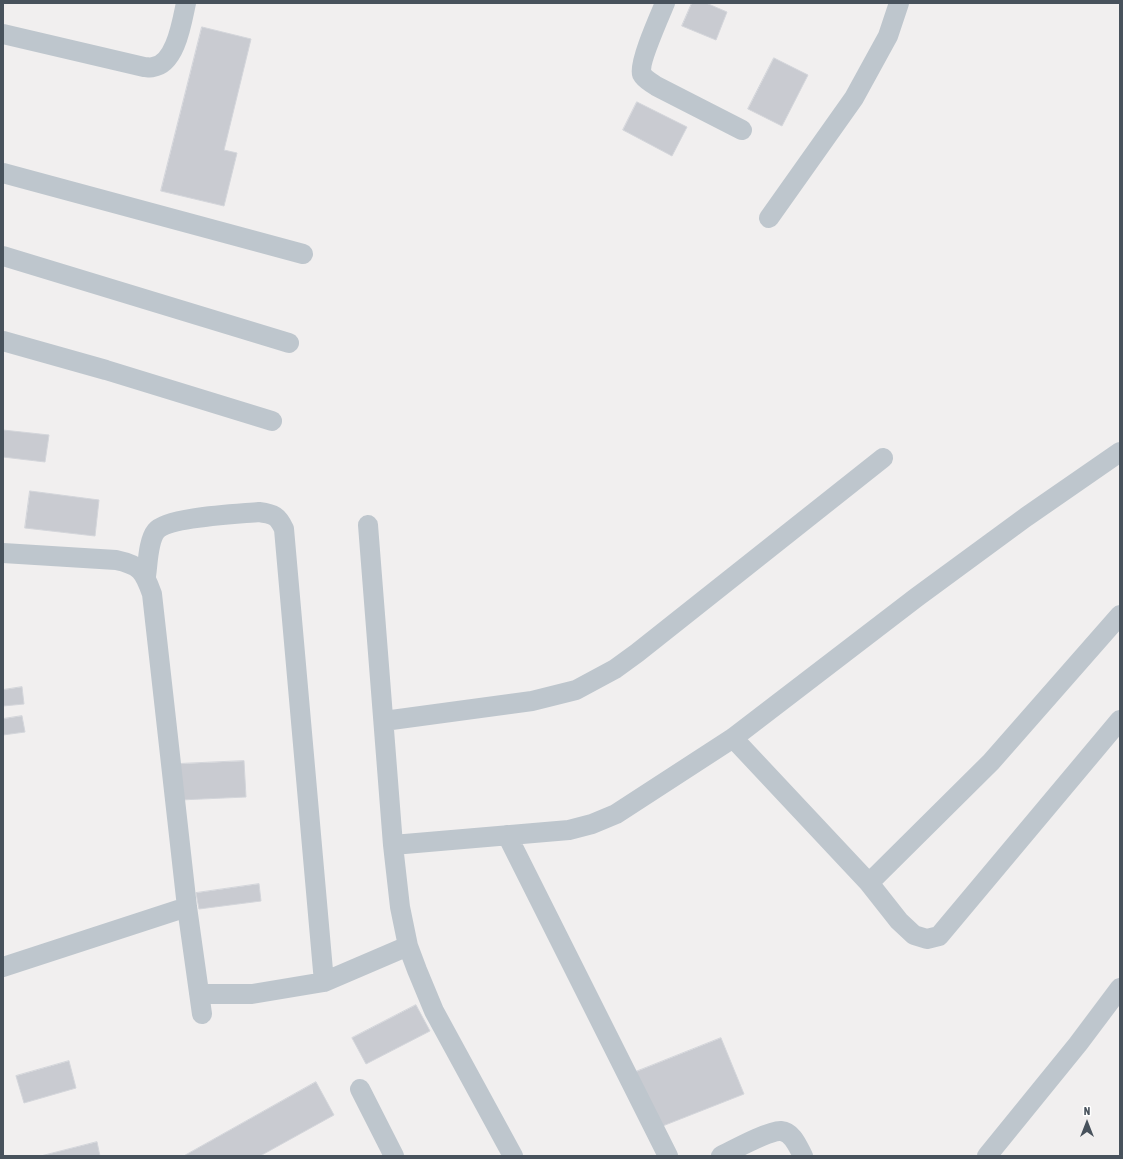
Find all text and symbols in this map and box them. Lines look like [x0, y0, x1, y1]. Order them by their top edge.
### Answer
north arrow [1067, 1103, 1107, 1143]
text: N [1084, 1105, 1090, 1117]

